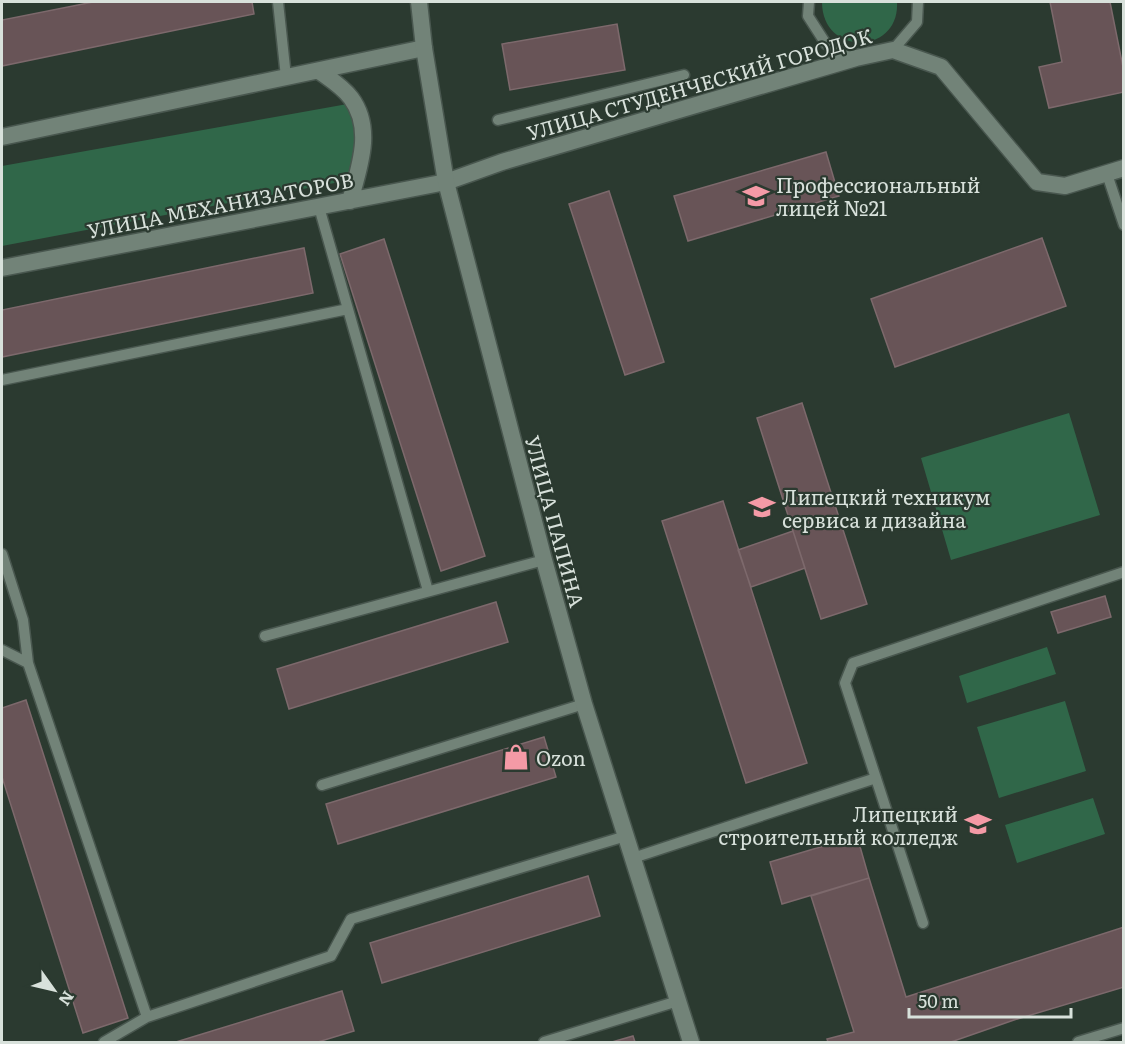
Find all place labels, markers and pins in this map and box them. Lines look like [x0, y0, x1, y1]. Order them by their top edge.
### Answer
place label: Профессиональный лицей №21 [776, 169, 980, 222]
school or university icon: Профессиональный лицей №21 [741, 181, 771, 211]
place label: Липецкий техникум сервиса и дизайна [782, 481, 990, 534]
school or university icon: Липецкий техникум сервиса и дизайна [747, 492, 777, 522]
shop icon: Ozon [501, 742, 531, 772]
place label: Ozon [536, 742, 586, 772]
place label: Липецкий строительный колледж [718, 798, 958, 851]
school or university icon: Липецкий строительный колледж [963, 809, 993, 839]

